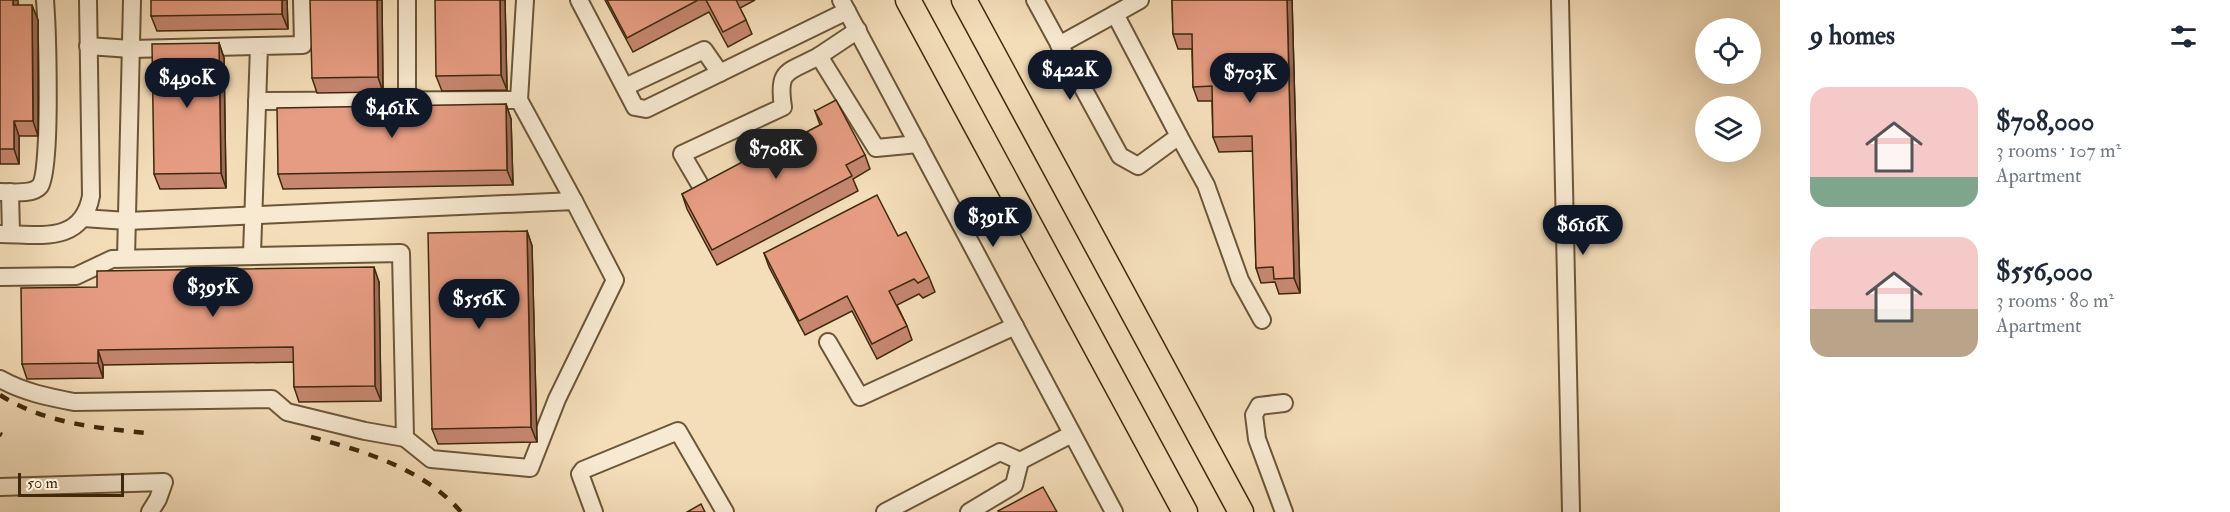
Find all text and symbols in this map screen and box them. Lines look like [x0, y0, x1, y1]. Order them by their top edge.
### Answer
map controls [1695, 18, 1761, 162]
button: locate [1695, 18, 1761, 84]
text: 9 homes [1810, 20, 1895, 52]
icon: filters [2167, 20, 2200, 53]
pin: $422K [1028, 50, 1112, 101]
pin: $703K [1208, 53, 1292, 104]
text: $422K [1042, 57, 1098, 82]
pin: $490K [145, 58, 229, 109]
text: $703K [1224, 60, 1276, 85]
text: $490K [159, 65, 215, 90]
pin: $461K [350, 88, 434, 139]
text: $461K [365, 95, 419, 120]
button: layers [1695, 96, 1761, 162]
text: $708,000 [1996, 106, 2094, 138]
icon: home [1858, 111, 1930, 183]
pin: $708K [734, 129, 818, 180]
text: $708K [749, 136, 803, 161]
text: 3 rooms · 107 m² [1996, 138, 2121, 163]
text: Apartment [1996, 163, 2081, 188]
pin: $391K [951, 197, 1035, 248]
text: $391K [968, 204, 1018, 229]
pin: $616K [1541, 205, 1625, 256]
text: $616K [1557, 212, 1609, 237]
text: $556,000 [1996, 256, 2093, 288]
icon: home [1858, 261, 1930, 333]
pin: $395K [171, 267, 255, 318]
text: $395K [187, 274, 239, 299]
pin: $556K [437, 279, 521, 330]
text: $556K [453, 286, 505, 311]
text: 3 rooms · 80 m² [1996, 288, 2114, 313]
text: Apartment [1996, 313, 2081, 338]
scale bar [18, 470, 124, 498]
text: 50 m [27, 473, 58, 493]

